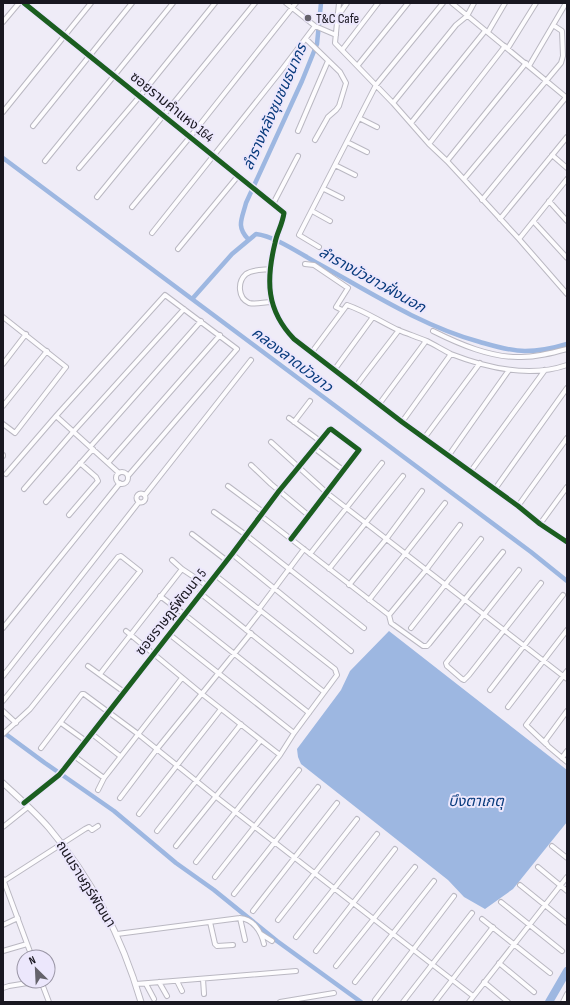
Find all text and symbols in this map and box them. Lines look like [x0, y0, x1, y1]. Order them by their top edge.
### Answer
place label: T&C Cafe [316, 10, 359, 27]
marker: T&C Cafe [303, 13, 313, 23]
water label: ลำรางหลังชุมชนธนากร [239, 39, 312, 173]
street label: ซอยรามคำแหง 164 [127, 68, 217, 146]
water label: ลำรางบัวขาวฝั่งนอก [315, 242, 430, 318]
water label: คลองลาดบัวขาว [248, 323, 337, 397]
street label: ซอยราษฎร์พัฒนา 5 [132, 565, 210, 659]
water label: บึงตาเกตุ [448, 792, 505, 811]
street label: ถนนราษฏร์พัฒนา [53, 838, 119, 930]
north arrow [16, 949, 56, 989]
text: N [27, 953, 38, 967]

